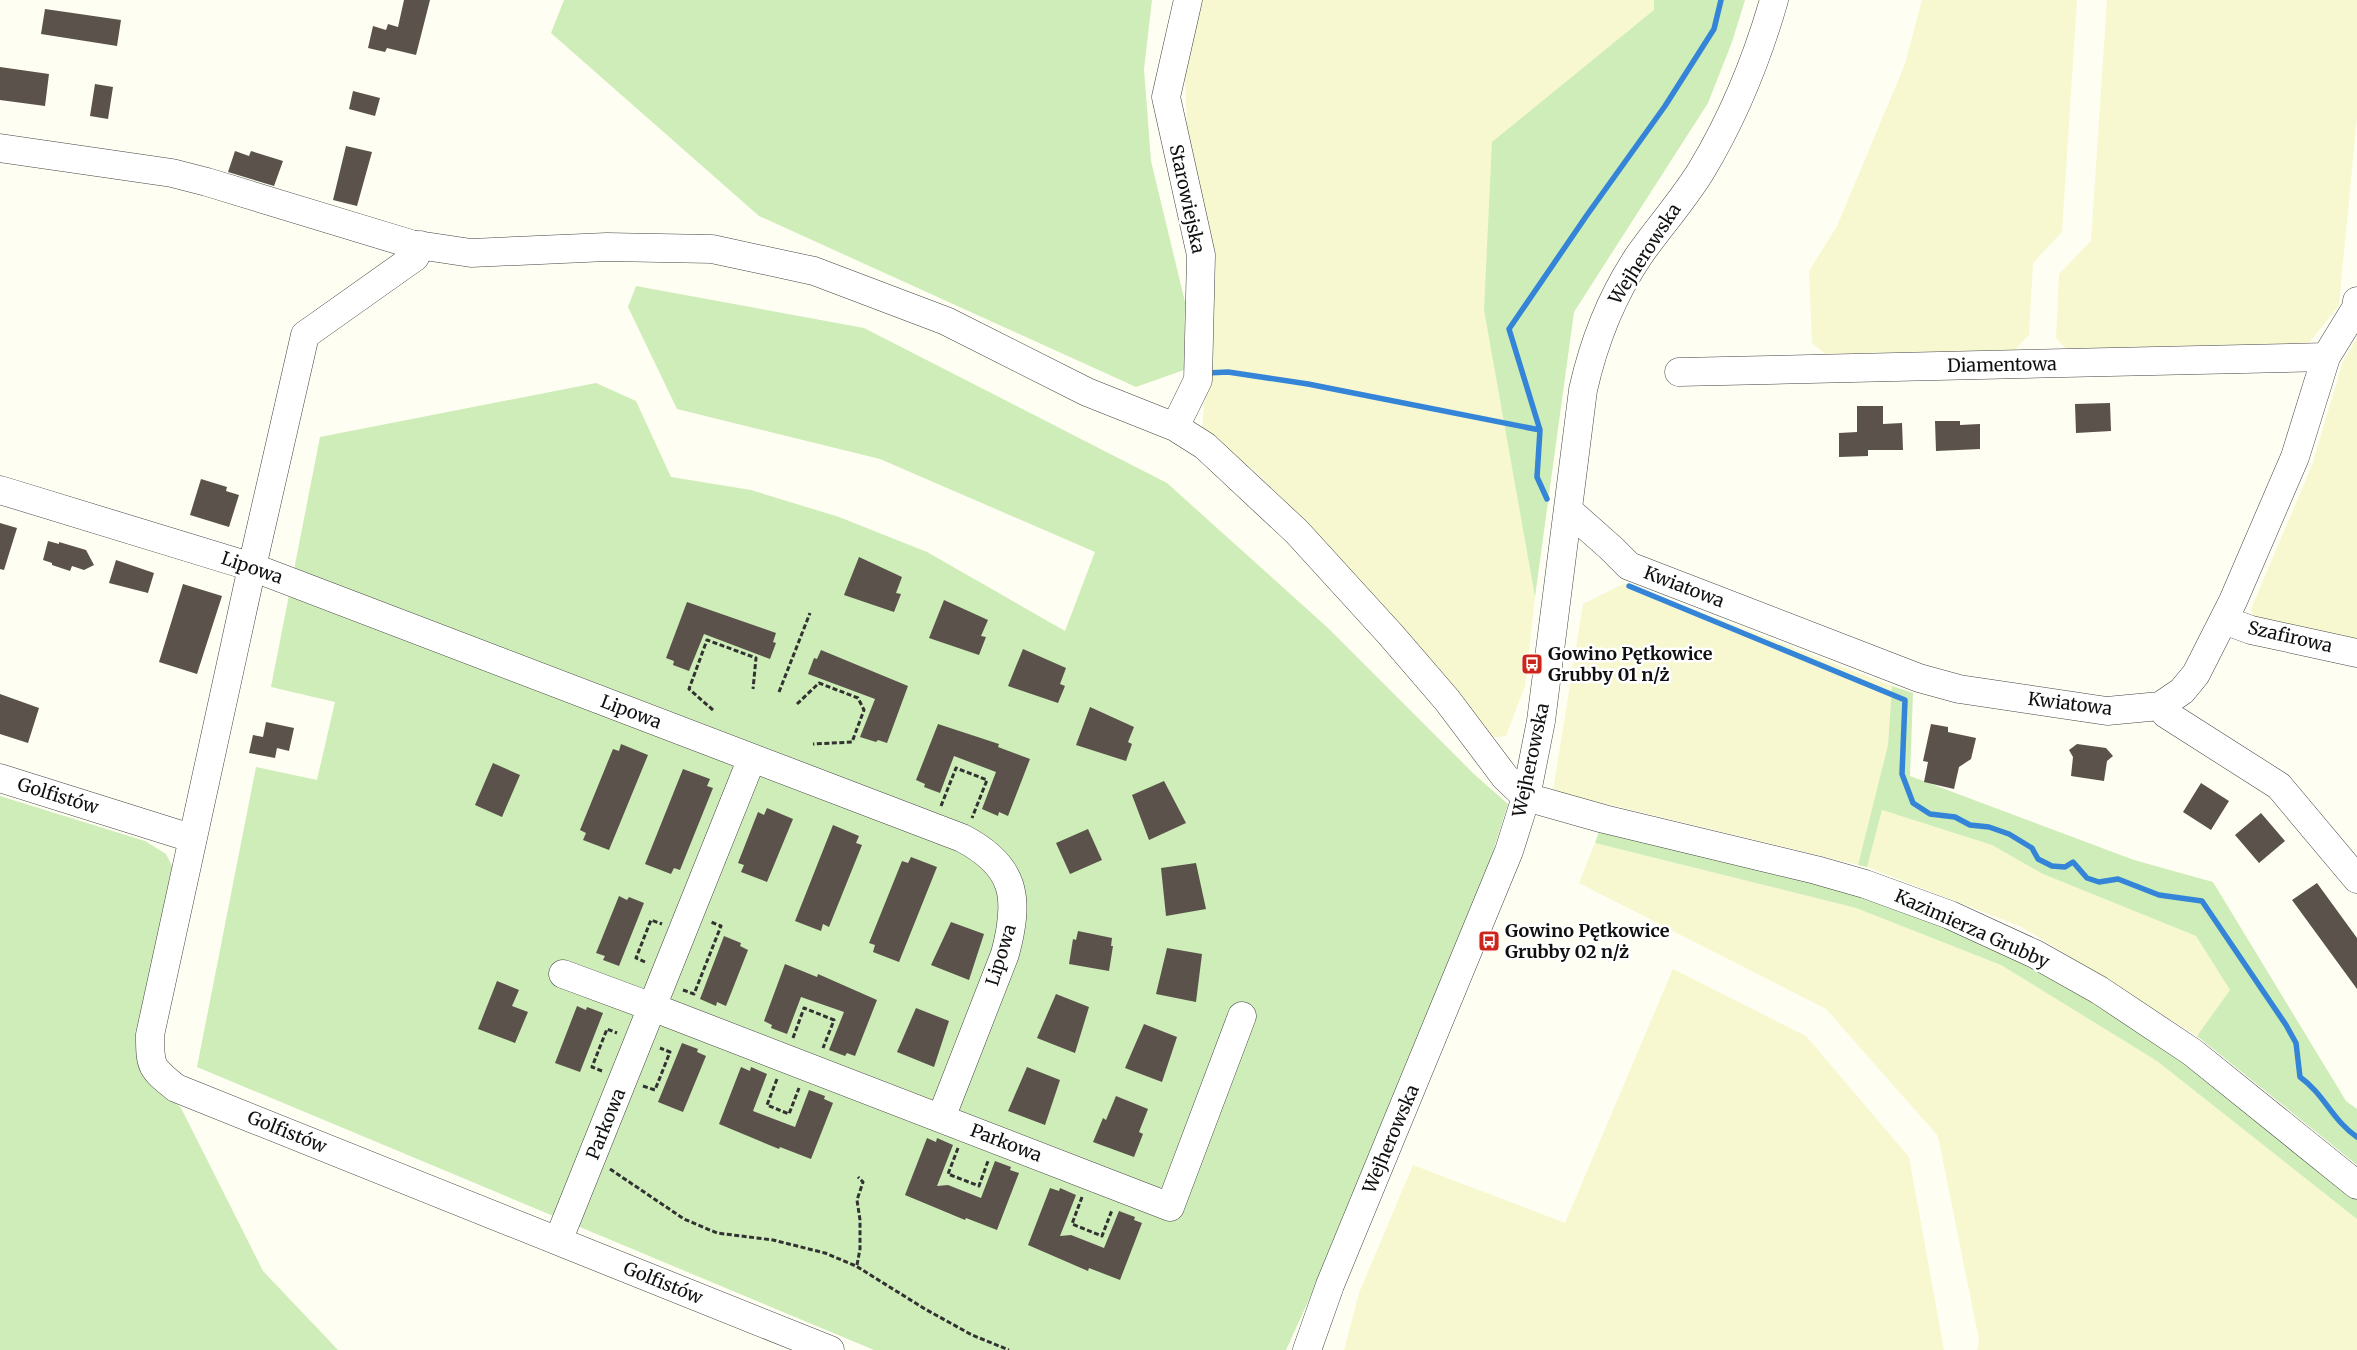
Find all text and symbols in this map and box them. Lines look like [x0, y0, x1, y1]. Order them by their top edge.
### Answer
street label: Starowiejska [1165, 142, 1210, 256]
street label: Wejherowska [1603, 199, 1686, 309]
street label: Diamentowa [1947, 352, 2057, 377]
street label: Lipowa [218, 546, 286, 589]
street label: Kwiatowa [1641, 561, 1728, 613]
street label: Szafirowa [2246, 616, 2335, 657]
place label: Gowino Pętkowice Grubby 01 n/ż [1548, 642, 1713, 686]
bus stop icon: Gowino Pętkowice Grubby 01 n/ż [1520, 652, 1544, 676]
street label: Kwiatowa [2027, 687, 2114, 720]
street label: Lipowa [597, 689, 665, 734]
street label: Wejherowska [1507, 700, 1554, 820]
street label: Golfistów [15, 772, 102, 819]
street label: Kazimierza Grubby [1891, 884, 2054, 973]
place label: Gowino Pętkowice Grubby 02 n/ż [1505, 919, 1670, 963]
street label: Lipowa [980, 921, 1021, 989]
bus stop icon: Gowino Pętkowice Grubby 02 n/ż [1477, 929, 1501, 953]
street label: Wejherowska [1357, 1081, 1424, 1198]
street label: Parkowa [581, 1084, 630, 1163]
street label: Golfistów [244, 1105, 331, 1158]
street label: Parkowa [967, 1118, 1046, 1167]
street label: Golfistów [620, 1256, 707, 1309]

